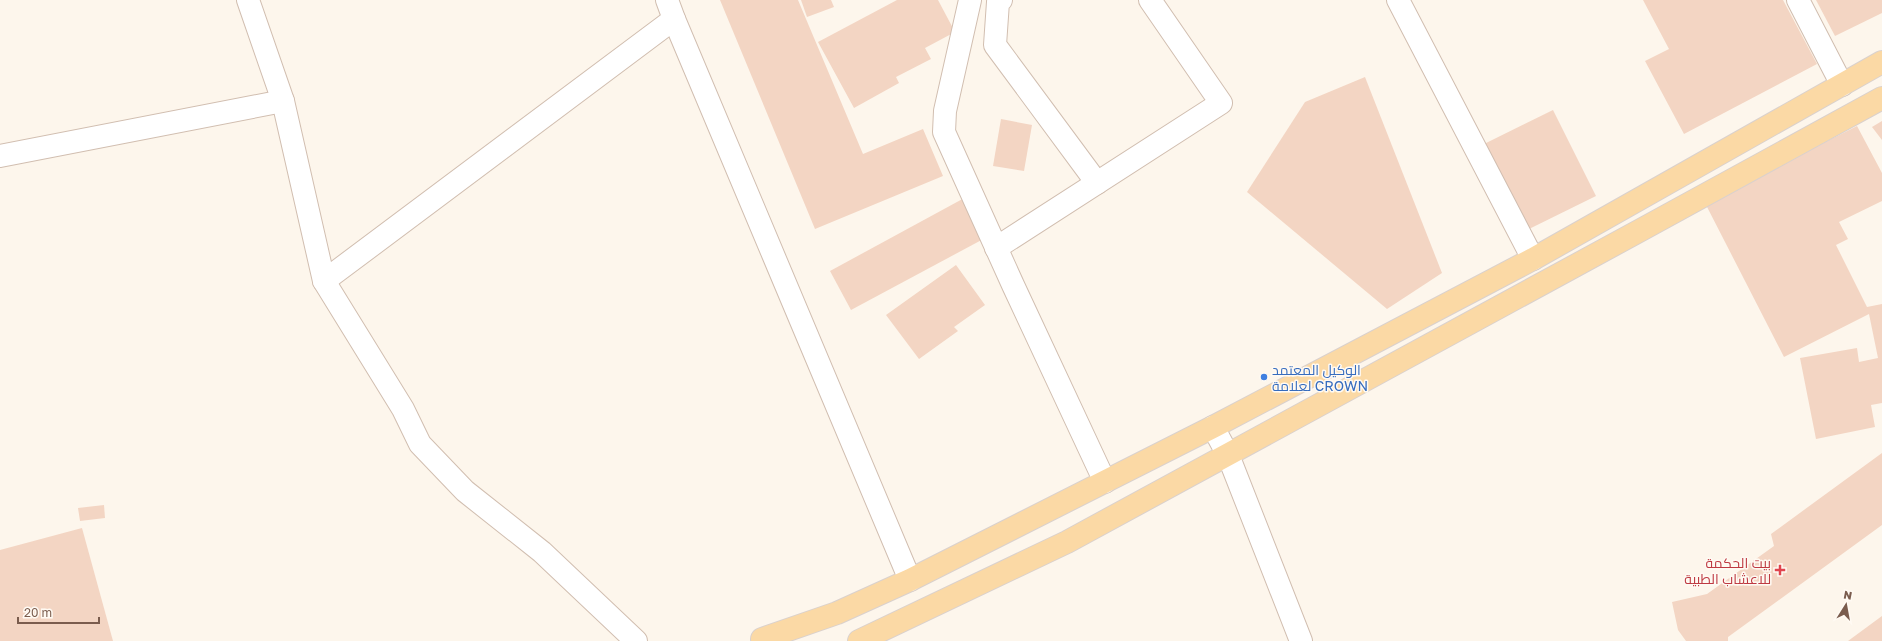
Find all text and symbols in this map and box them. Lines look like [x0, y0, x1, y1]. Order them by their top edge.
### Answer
place label: الوكيل المعتمد لعلامة CROWN [1272, 361, 1368, 394]
marker: الوكيل المعتمد لعلامة CROWN [1259, 372, 1269, 382]
place label: بيت الحكمة للاعشاب الطبية [1684, 554, 1771, 587]
marker: بيت الحكمة للاعشاب الطبية [1774, 564, 1786, 576]
north arrow [1826, 585, 1866, 625]
text: N [1843, 588, 1853, 602]
scale bar [18, 599, 99, 625]
text: 20 m [24, 605, 52, 620]

